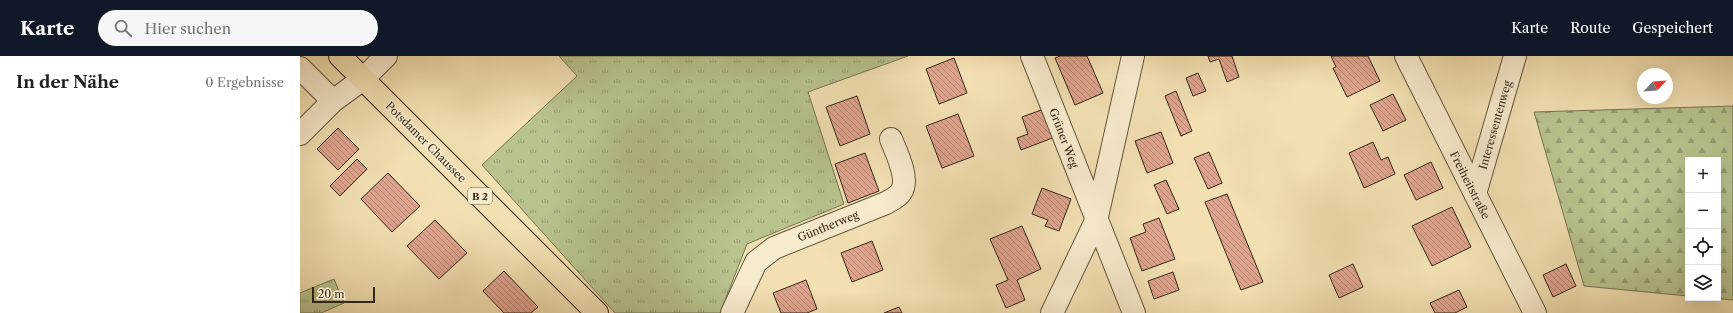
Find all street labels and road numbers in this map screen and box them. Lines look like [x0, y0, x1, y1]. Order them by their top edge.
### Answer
street label: Interessentenweg [1476, 79, 1514, 171]
street label: Potsdamer Chaussee [383, 99, 469, 185]
street label: Grüner Weg [1046, 106, 1082, 170]
street label: Freiheitstraße [1447, 149, 1493, 221]
road number: B 2 [468, 188, 492, 204]
street label: Güntherweg [795, 207, 861, 245]

